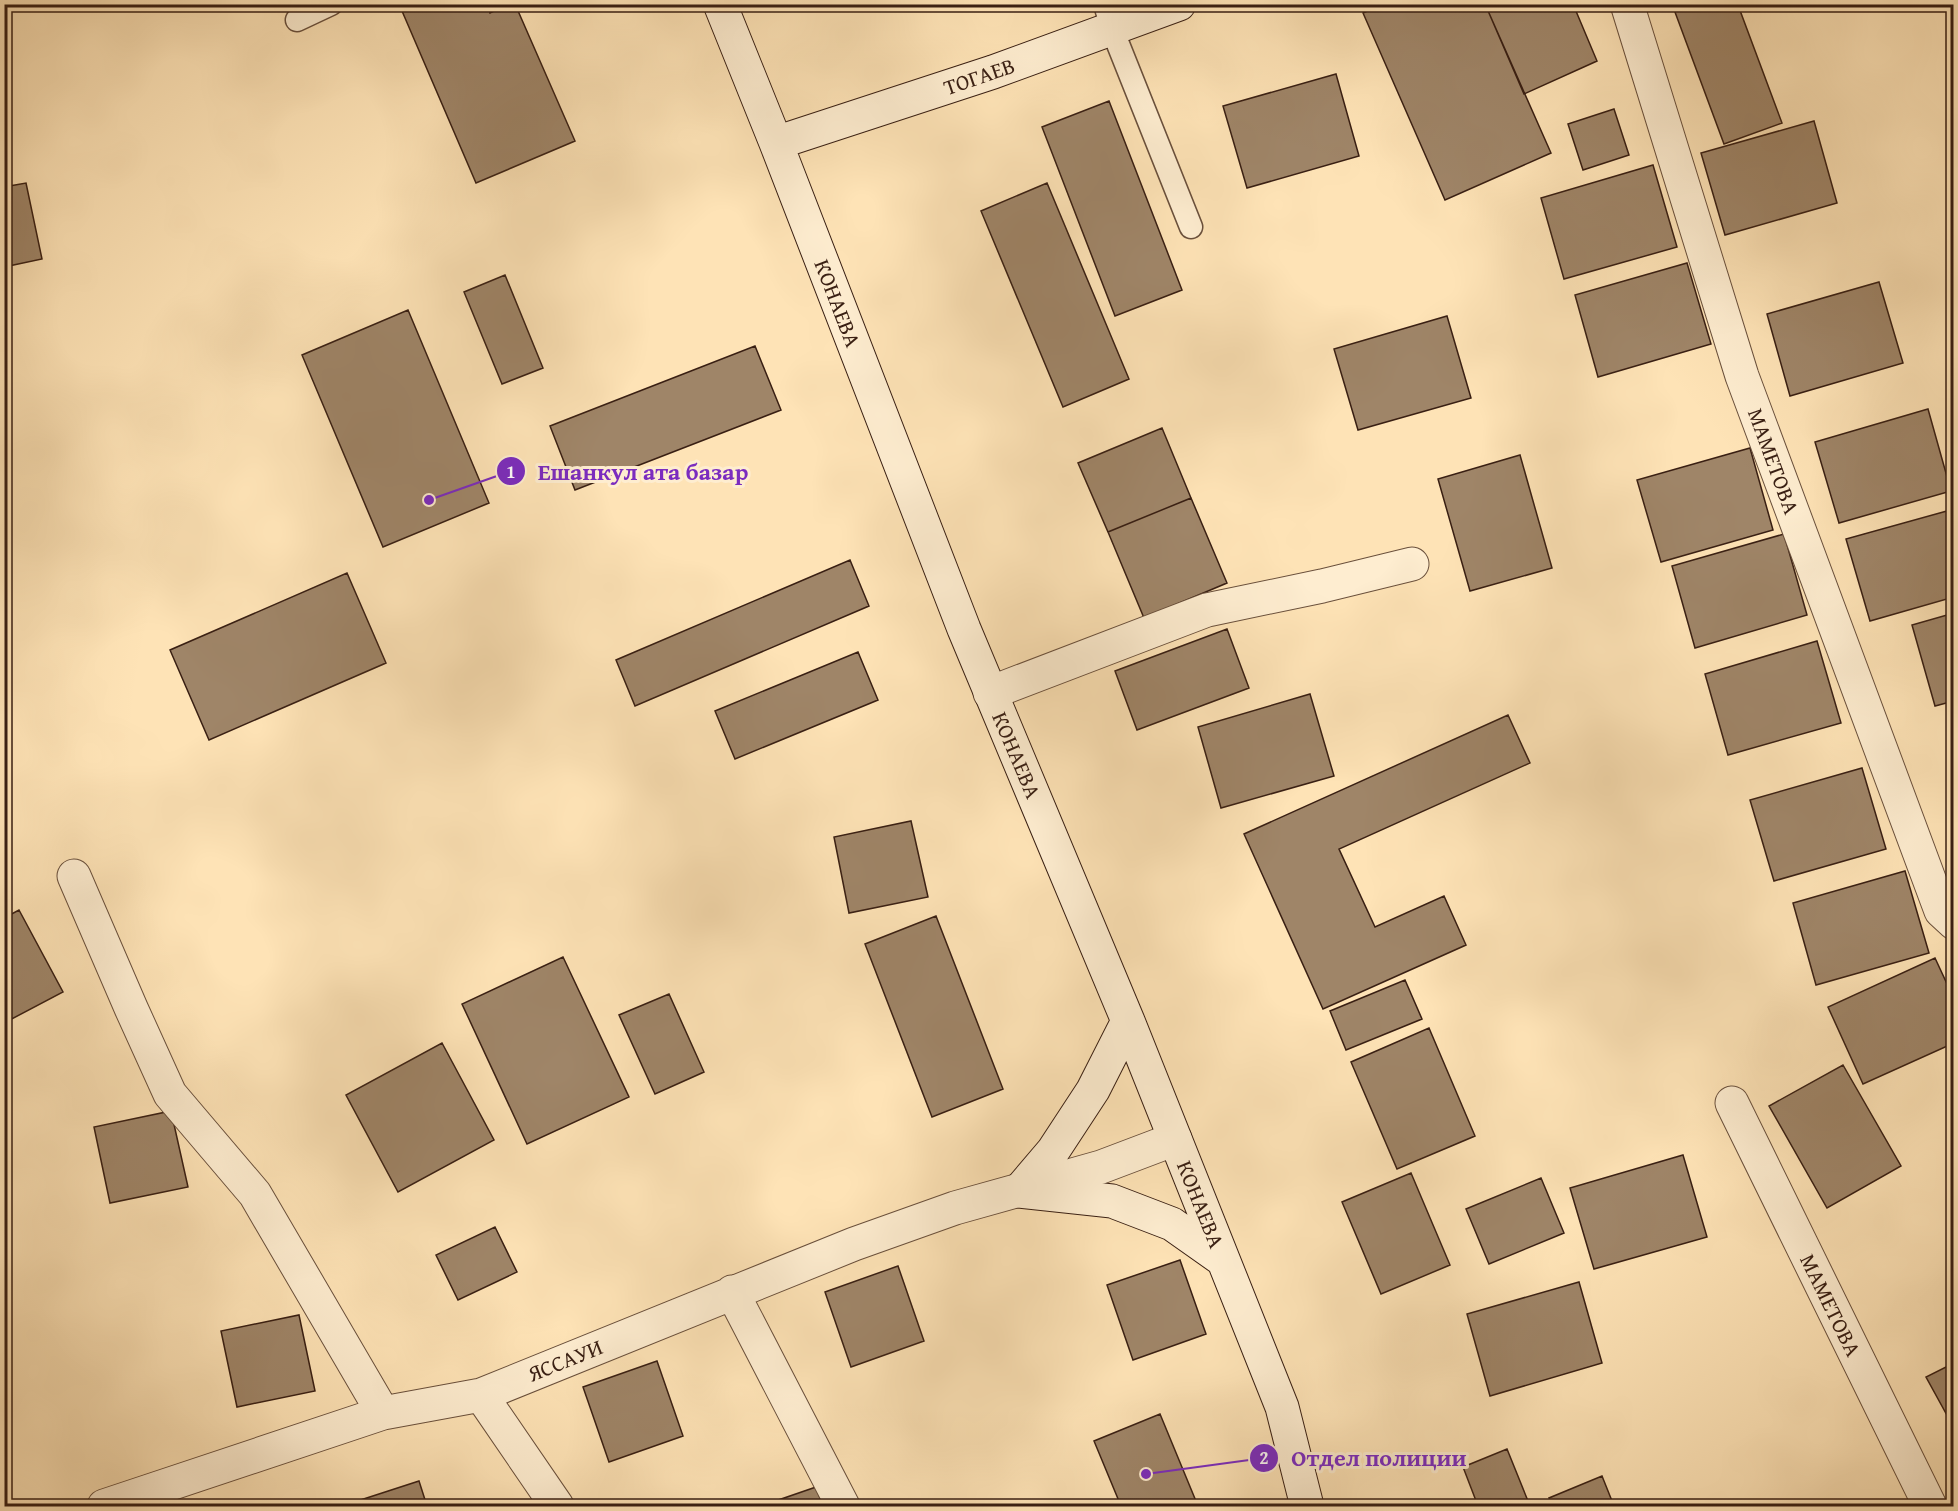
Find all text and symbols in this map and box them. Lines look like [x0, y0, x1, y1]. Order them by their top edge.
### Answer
street label: ТОГАЕВ [939, 49, 1019, 103]
street label: КОНАЕВА [807, 254, 870, 352]
street label: МАМЕТОВА [1740, 404, 1808, 519]
callout: Ешанкул ата базар [496, 450, 760, 492]
text: Ешанкул ата базар [538, 454, 748, 489]
text: 1 [506, 458, 516, 485]
street label: КОНАЕВА [984, 707, 1050, 804]
street label: КОНАЕВА [1169, 1155, 1233, 1253]
street label: МАМЕТОВА [1792, 1248, 1870, 1362]
street label: ЯССАУИ [522, 1330, 607, 1390]
callout: Отдел полиции [1249, 1437, 1478, 1479]
text: Отдел полиции [1291, 1440, 1467, 1475]
text: 2 [1259, 1444, 1269, 1471]

